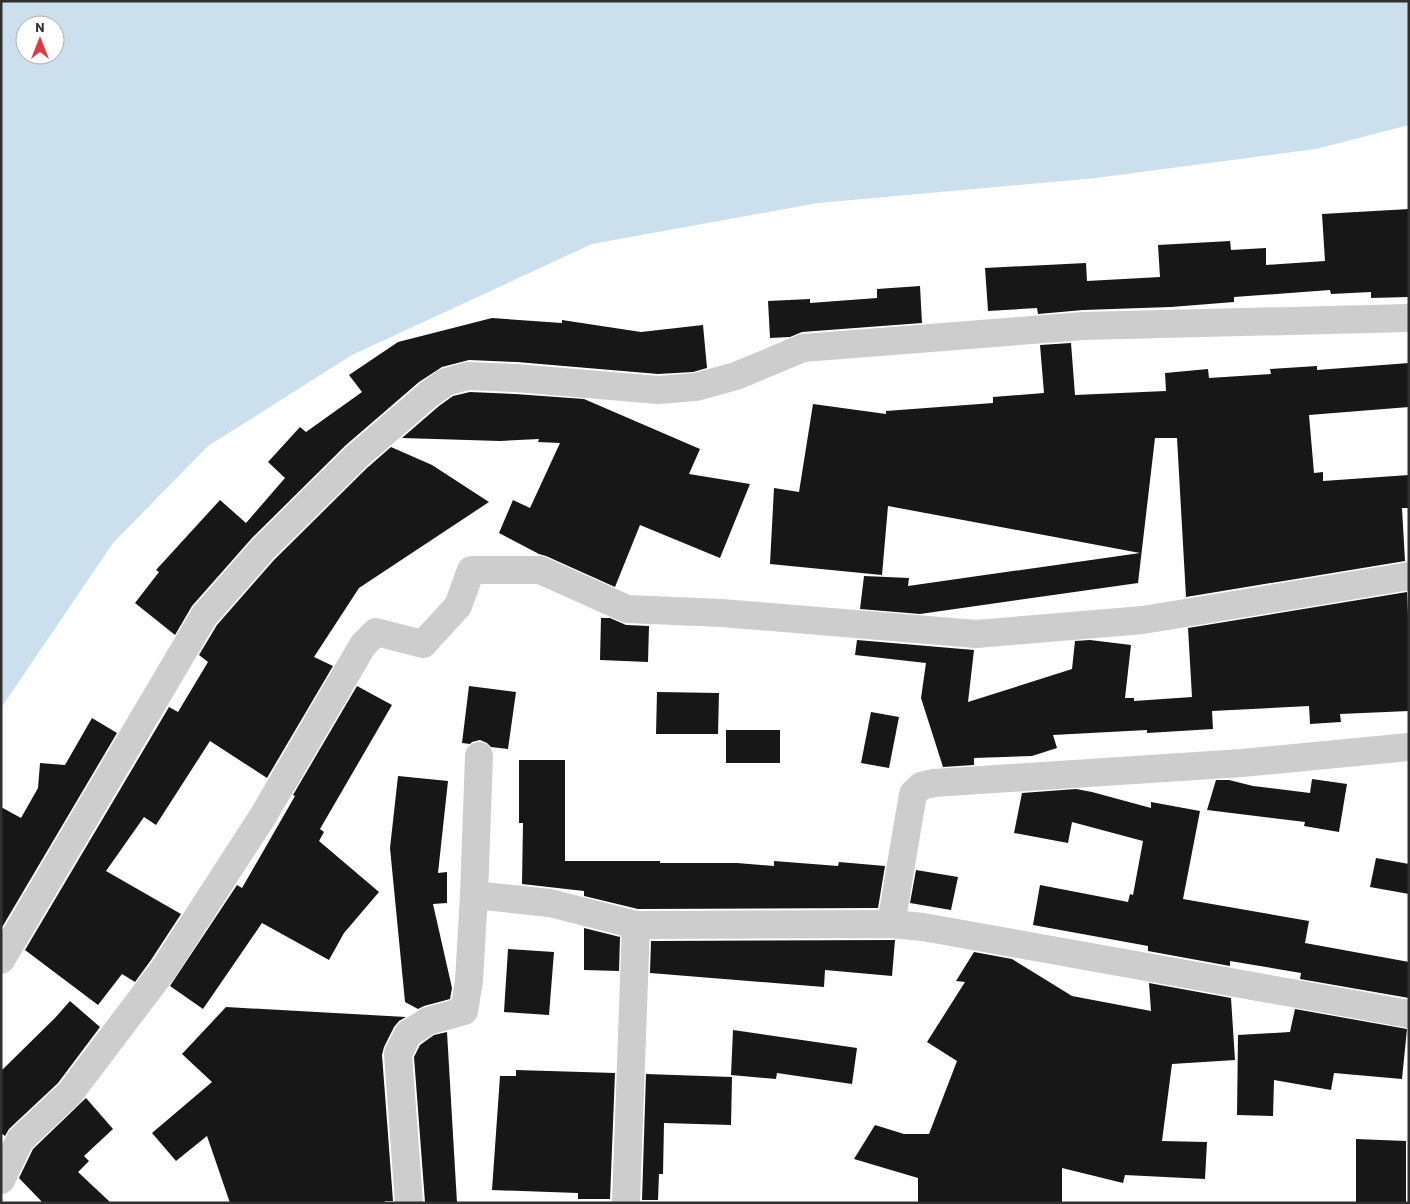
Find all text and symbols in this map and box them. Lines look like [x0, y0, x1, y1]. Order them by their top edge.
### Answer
north arrow [15, 15, 65, 65]
text: N [35, 18, 45, 35]

